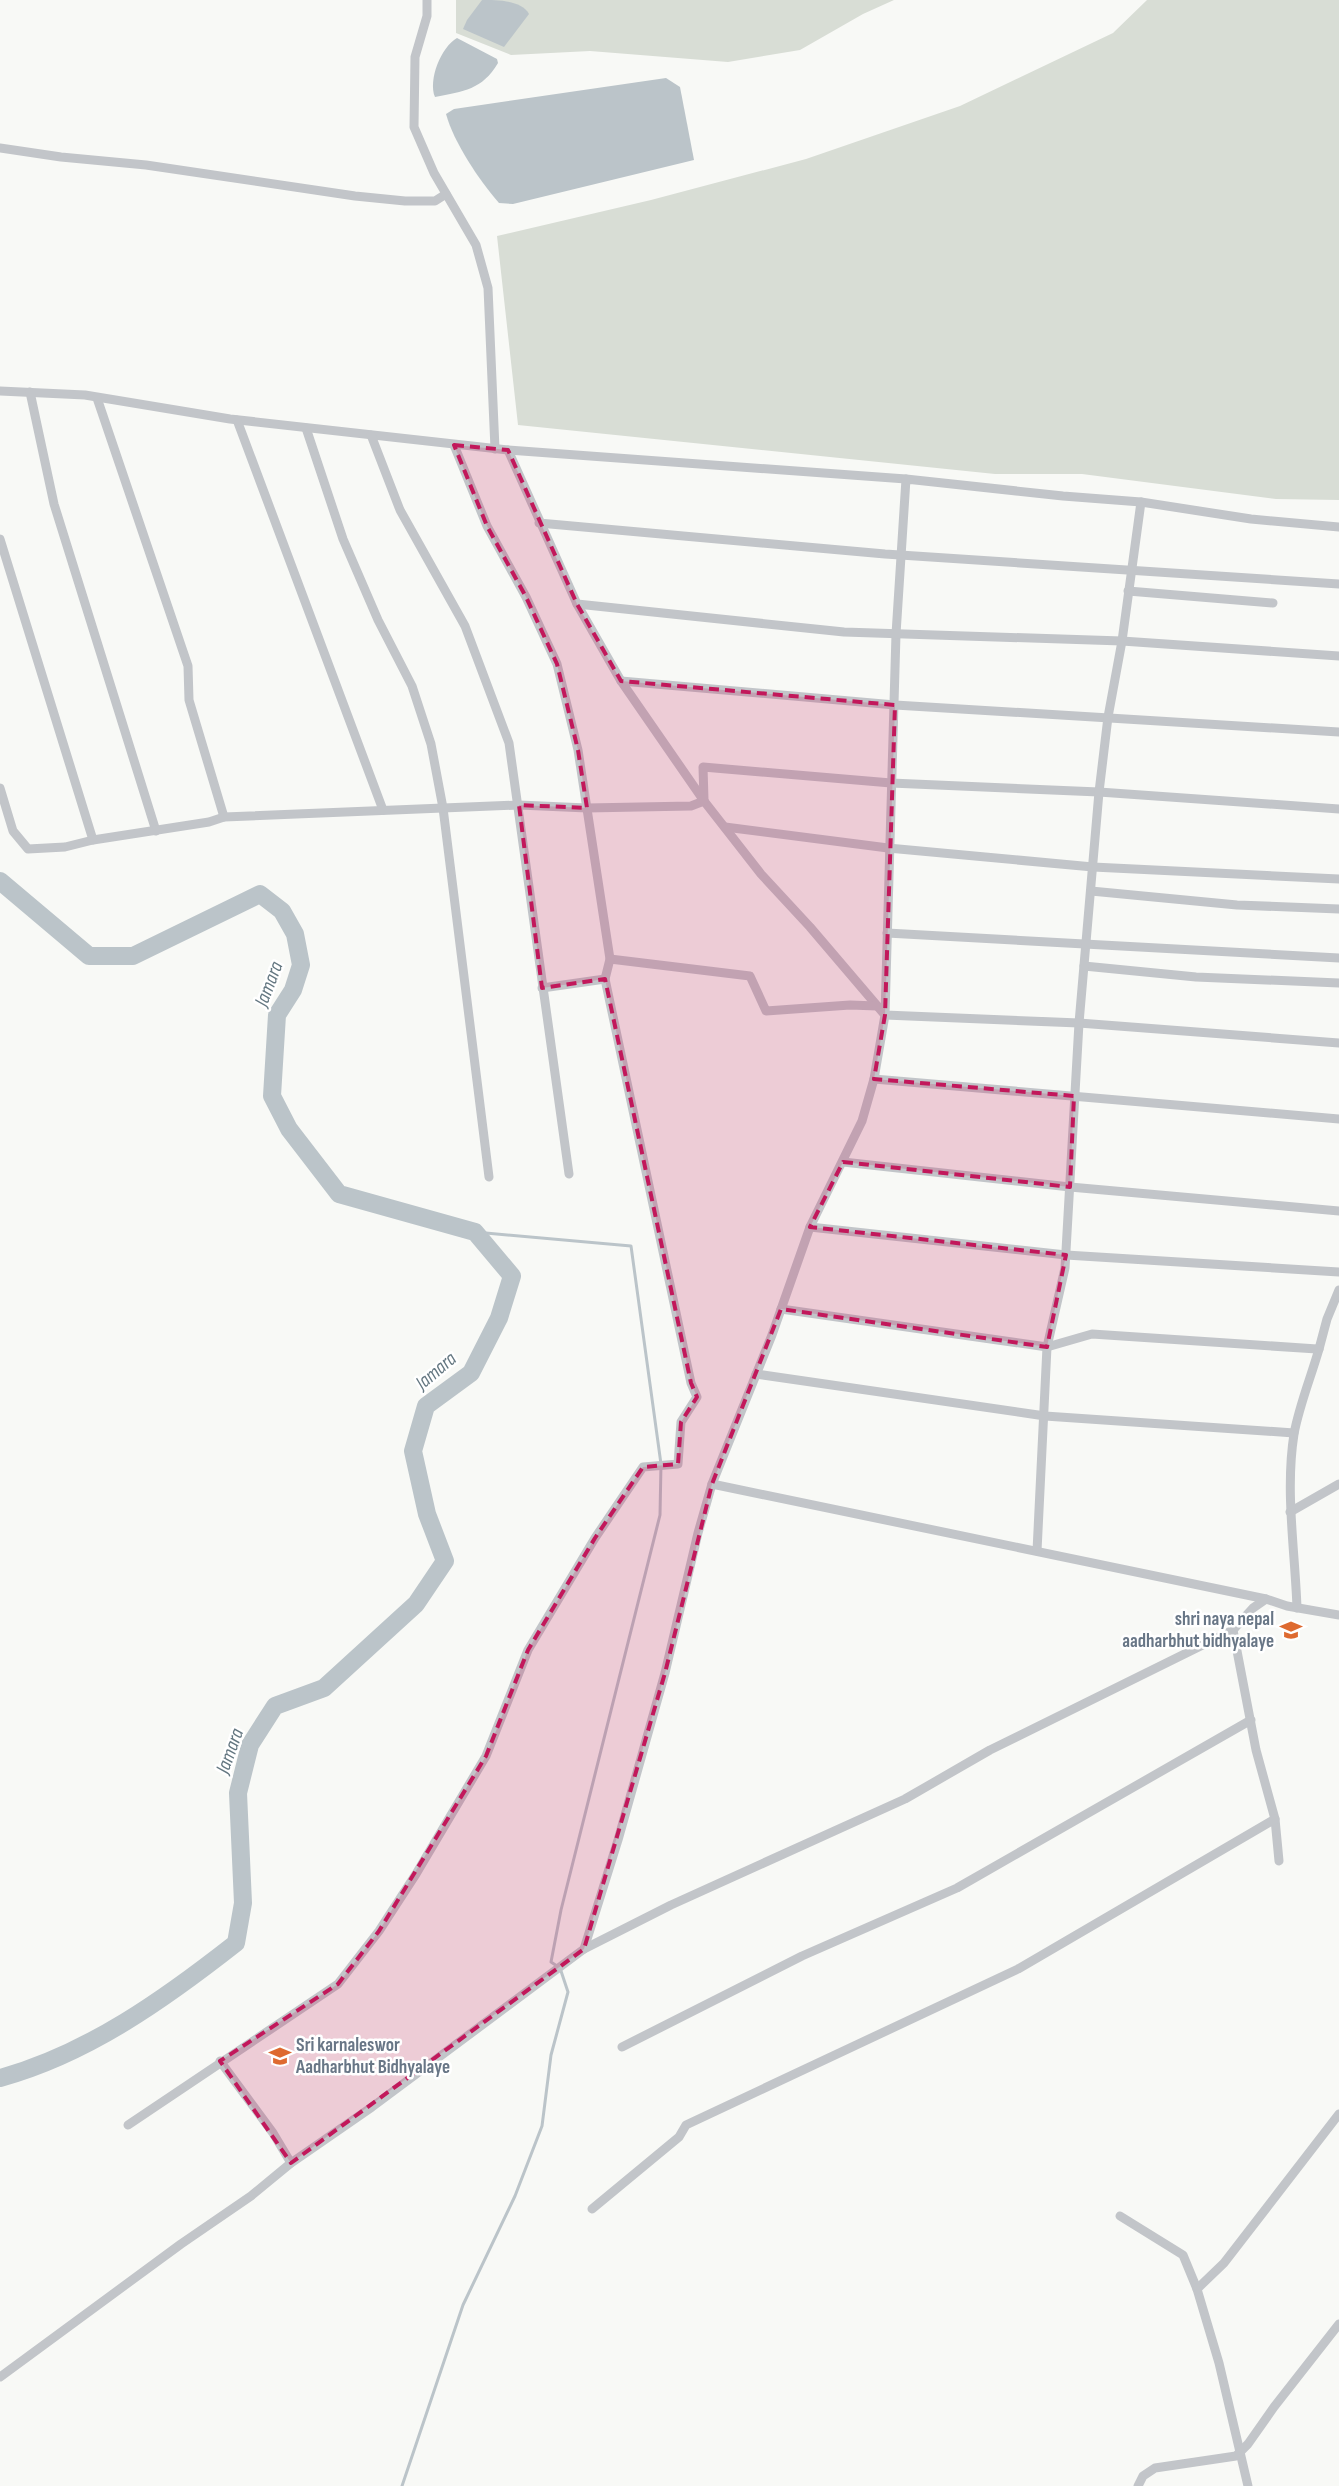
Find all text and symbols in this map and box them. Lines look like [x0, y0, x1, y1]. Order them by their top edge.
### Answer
water label: Jamara [249, 958, 288, 1011]
water label: Jamara [410, 1347, 461, 1396]
place label: shri naya nepal aadharbhut bidhyalaye [1122, 1608, 1274, 1653]
school or university icon: shri naya nepal aadharbhut bidhyalaye [1278, 1617, 1304, 1643]
water label: Jamara [210, 1725, 249, 1778]
place label: Sri karnaleswor Aadharbhut Bidhyalaye [295, 2034, 450, 2079]
school or university icon: Sri karnaleswor Aadharbhut Bidhyalaye [267, 2043, 293, 2069]

